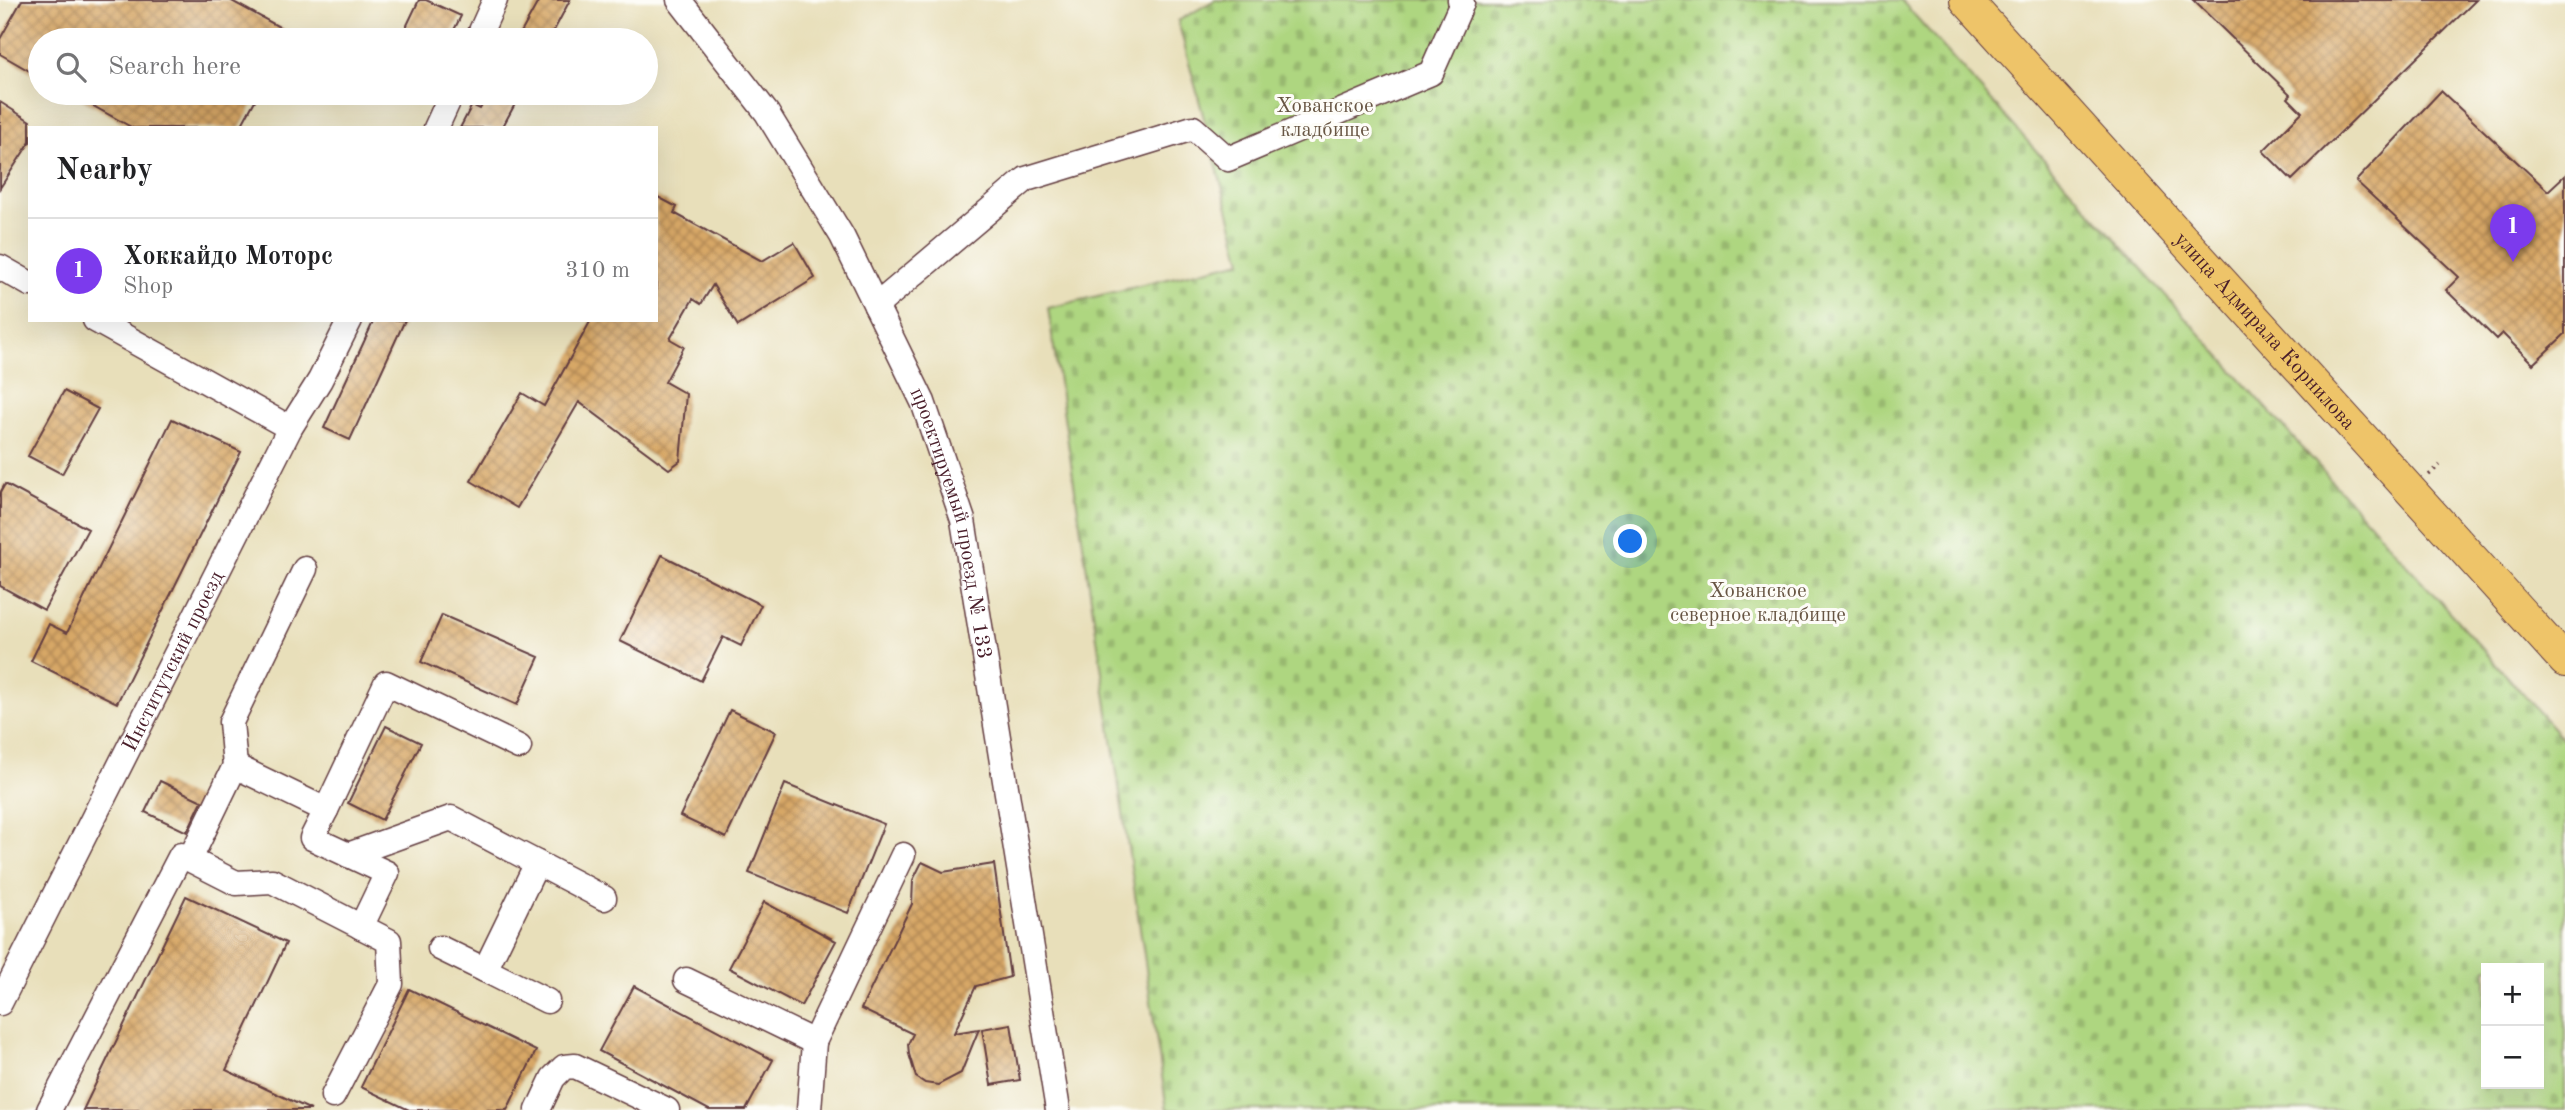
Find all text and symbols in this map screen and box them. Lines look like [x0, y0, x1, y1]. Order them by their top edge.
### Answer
search box [28, 28, 658, 105]
icon: search [52, 48, 90, 86]
text: Search here [108, 54, 241, 80]
park label: Хованское кладбище [1276, 96, 1374, 141]
text: Nearby [56, 156, 153, 186]
pin: 1 [2490, 204, 2536, 262]
street label: улица Адмирала Корнилова [2170, 229, 2359, 434]
text: Хоккайдо Моторс [123, 244, 333, 270]
text: 1 [72, 259, 86, 282]
text: 310 m [565, 259, 630, 282]
text: Shop [123, 275, 173, 298]
street label: проектируемый проезд № 133 [906, 384, 994, 661]
your location [1613, 524, 1647, 558]
street label: Институтский проезд [120, 567, 228, 755]
park label: Хованское северное кладбище [1670, 581, 1846, 626]
map controls [2481, 963, 2544, 1089]
button: + [2481, 963, 2544, 1026]
button: − [2481, 1026, 2544, 1089]

